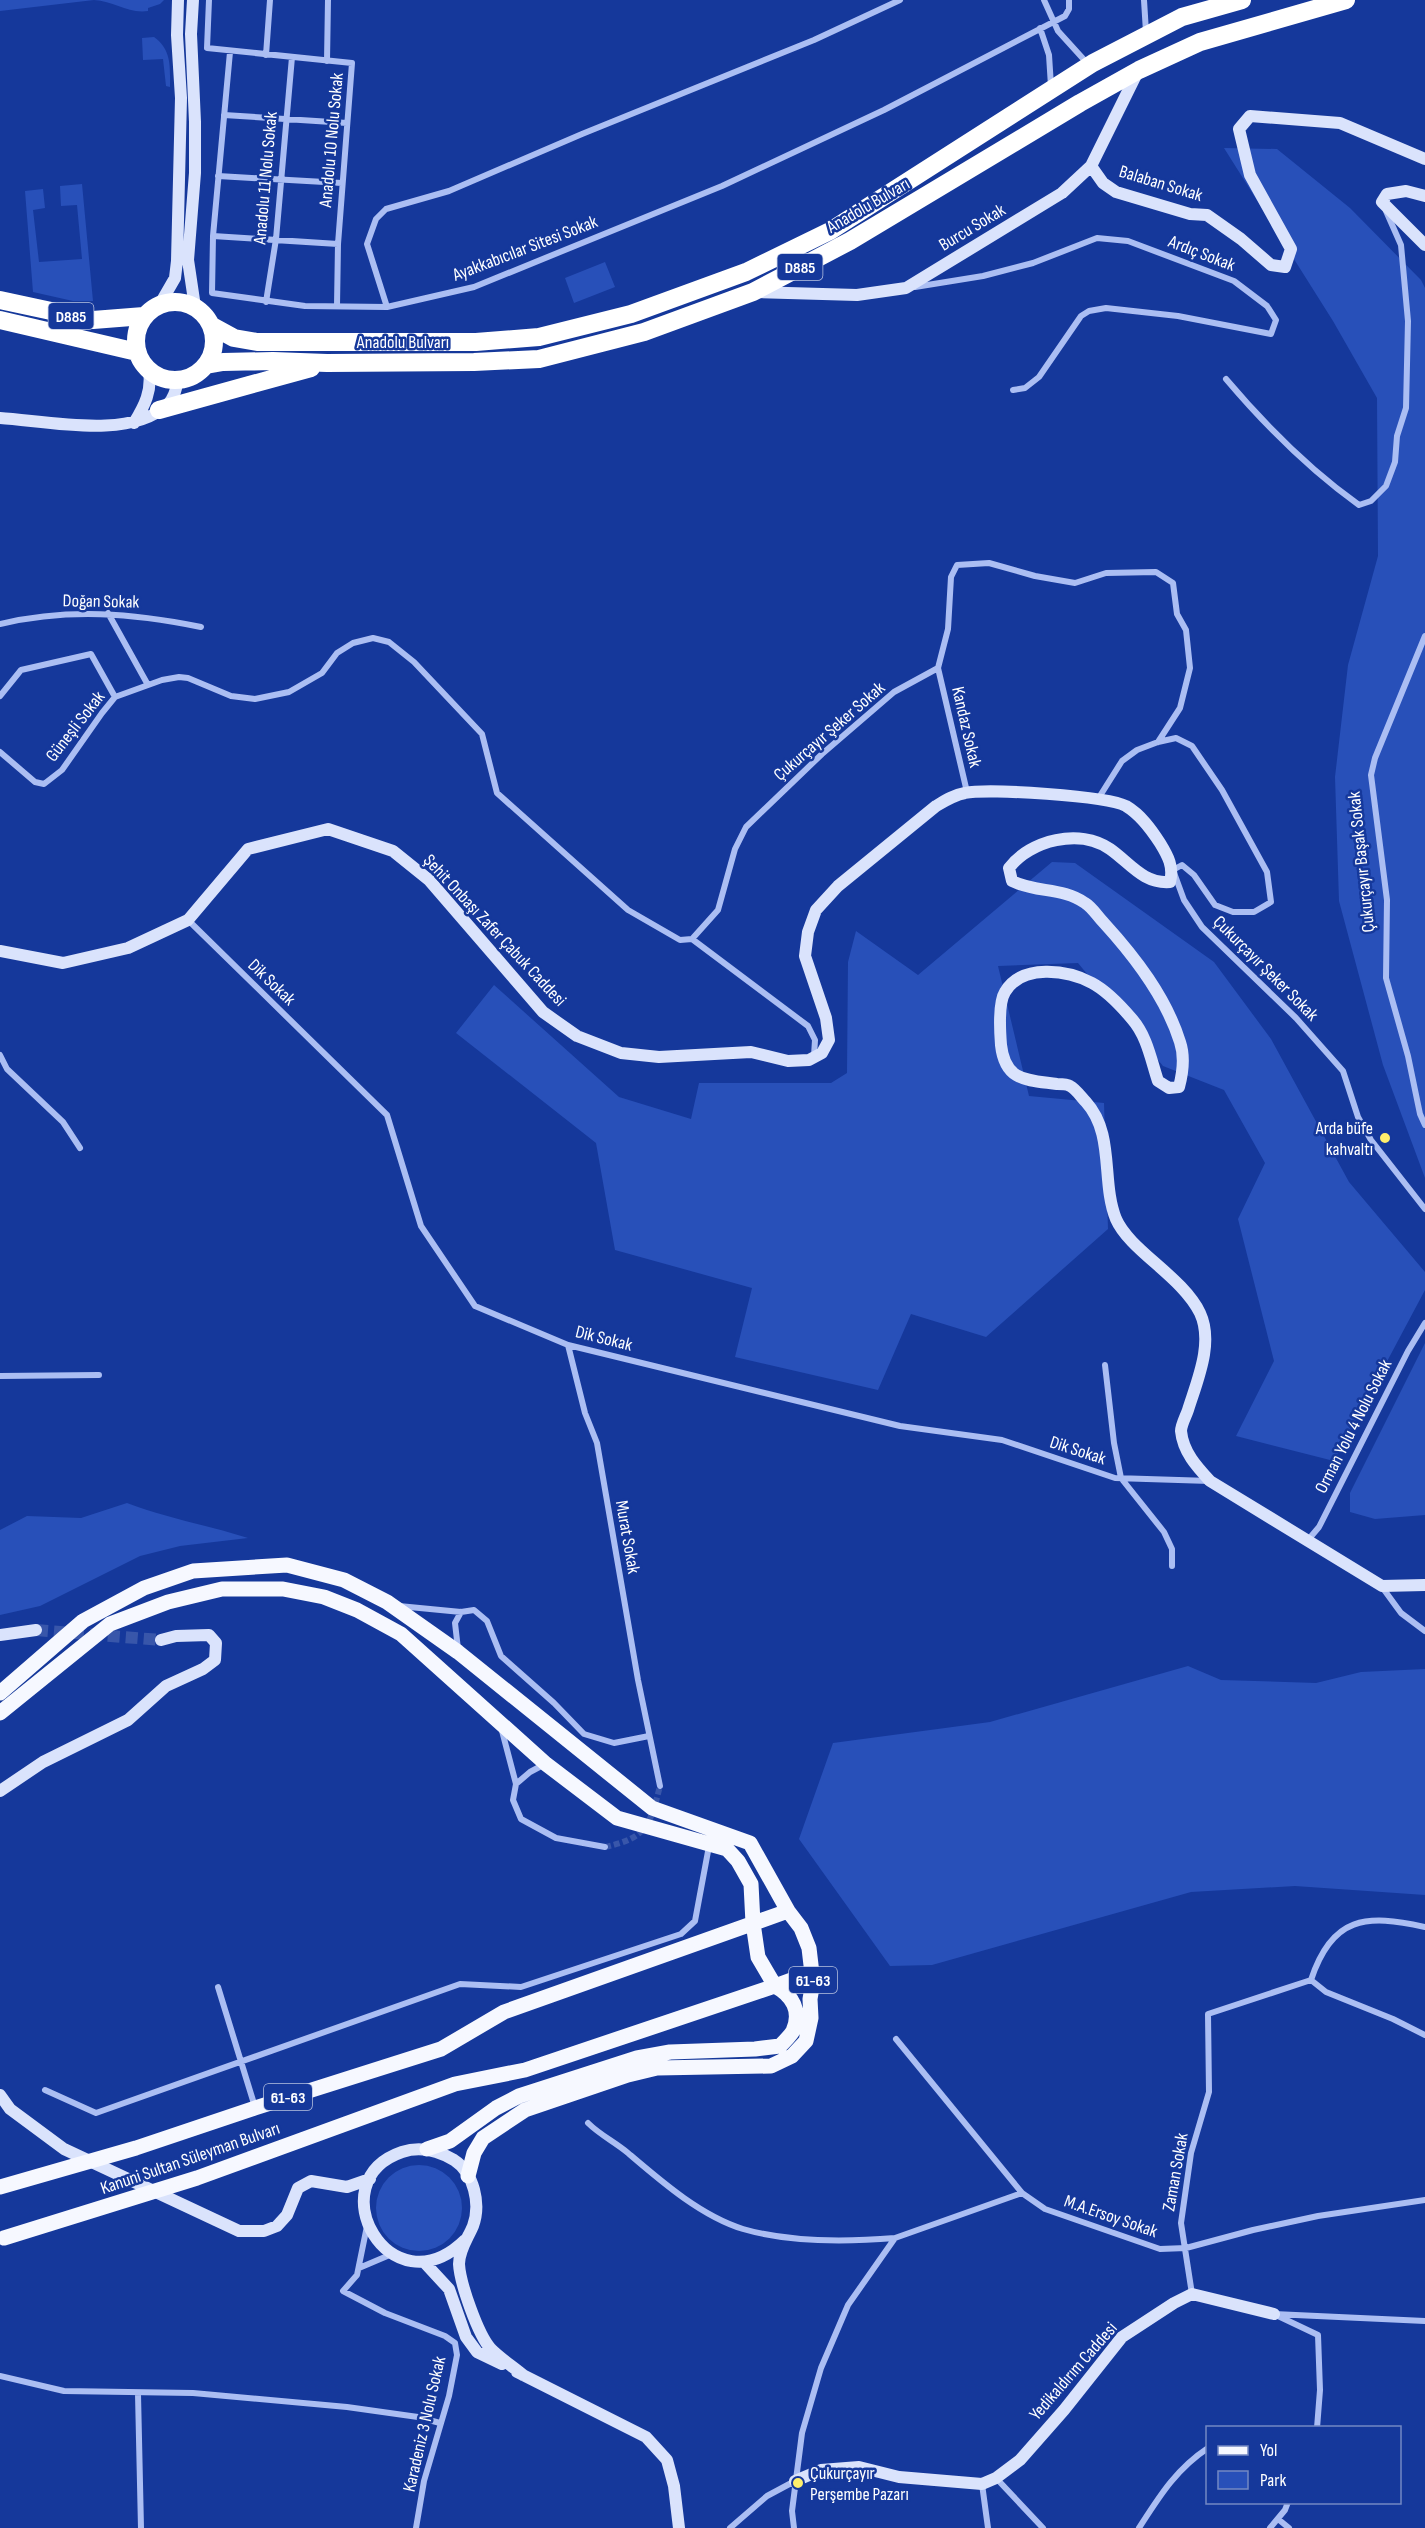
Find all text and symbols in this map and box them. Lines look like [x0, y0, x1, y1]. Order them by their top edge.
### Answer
street label: Anadolu 10 Nolu Sokak [315, 72, 348, 209]
street label: Anadolu 11 Nolu Sokak [249, 111, 282, 246]
street label: Balaban Sokak [1117, 161, 1205, 206]
street label: Anadolu Bulvarı [822, 173, 914, 238]
street label: Burcu Sokak [935, 199, 1009, 255]
street label: Ayakkabıcılar Sitesi Sokak [449, 211, 601, 286]
street label: Ardıç Sokak [1165, 231, 1238, 276]
road number: D885 [778, 254, 822, 280]
road number: D885 [48, 303, 94, 329]
street label: Anadolu Bulvarı [356, 332, 449, 353]
street label: Doğan Sokak [63, 590, 140, 613]
street label: Çukurçayır Şeker Sokak [770, 677, 889, 785]
street label: Kandaz Sokak [947, 685, 986, 770]
street label: Güneşli Sokak [41, 687, 110, 766]
street label: Çukurçayır Başak Sokak [1344, 790, 1379, 933]
street label: Şehit Onbaşı Zafer Çabuk Caddesi [419, 850, 570, 1011]
street label: Çukurçayır Şeker Sokak [1209, 911, 1323, 1025]
street label: Dik Sokak [244, 955, 300, 1010]
place label: Arda büfe kahvaltı [1315, 1118, 1373, 1160]
marker: Arda büfe kahvaltı [1378, 1131, 1392, 1145]
street label: Dik Sokak [573, 1321, 635, 1356]
street label: Orman Yolu 4 Nolu Sokak [1311, 1356, 1396, 1497]
street label: Dik Sokak [1047, 1432, 1109, 1469]
street label: Murat Sokak [611, 1499, 644, 1576]
road number: 61-63 [789, 1967, 837, 1993]
road number: 61-63 [264, 2084, 312, 2110]
street label: Kanuni Sultan Süleyman Bulvarı [98, 2118, 283, 2199]
street label: Zaman Sokak [1158, 2131, 1193, 2213]
street label: M.A.Ersoy Sokak [1061, 2191, 1160, 2242]
street label: Yedikaldırım Caddesi [1025, 2318, 1122, 2425]
street label: Karadeniz 3 Nolu Sokak [399, 2354, 450, 2494]
legend [1206, 2426, 1401, 2504]
text: Yol [1260, 2440, 1277, 2461]
place label: Çukurçayır Perşembe Pazarı [810, 2463, 909, 2505]
text: Park [1260, 2470, 1286, 2491]
marker: Çukurçayır Perşembe Pazarı [791, 2476, 805, 2490]

